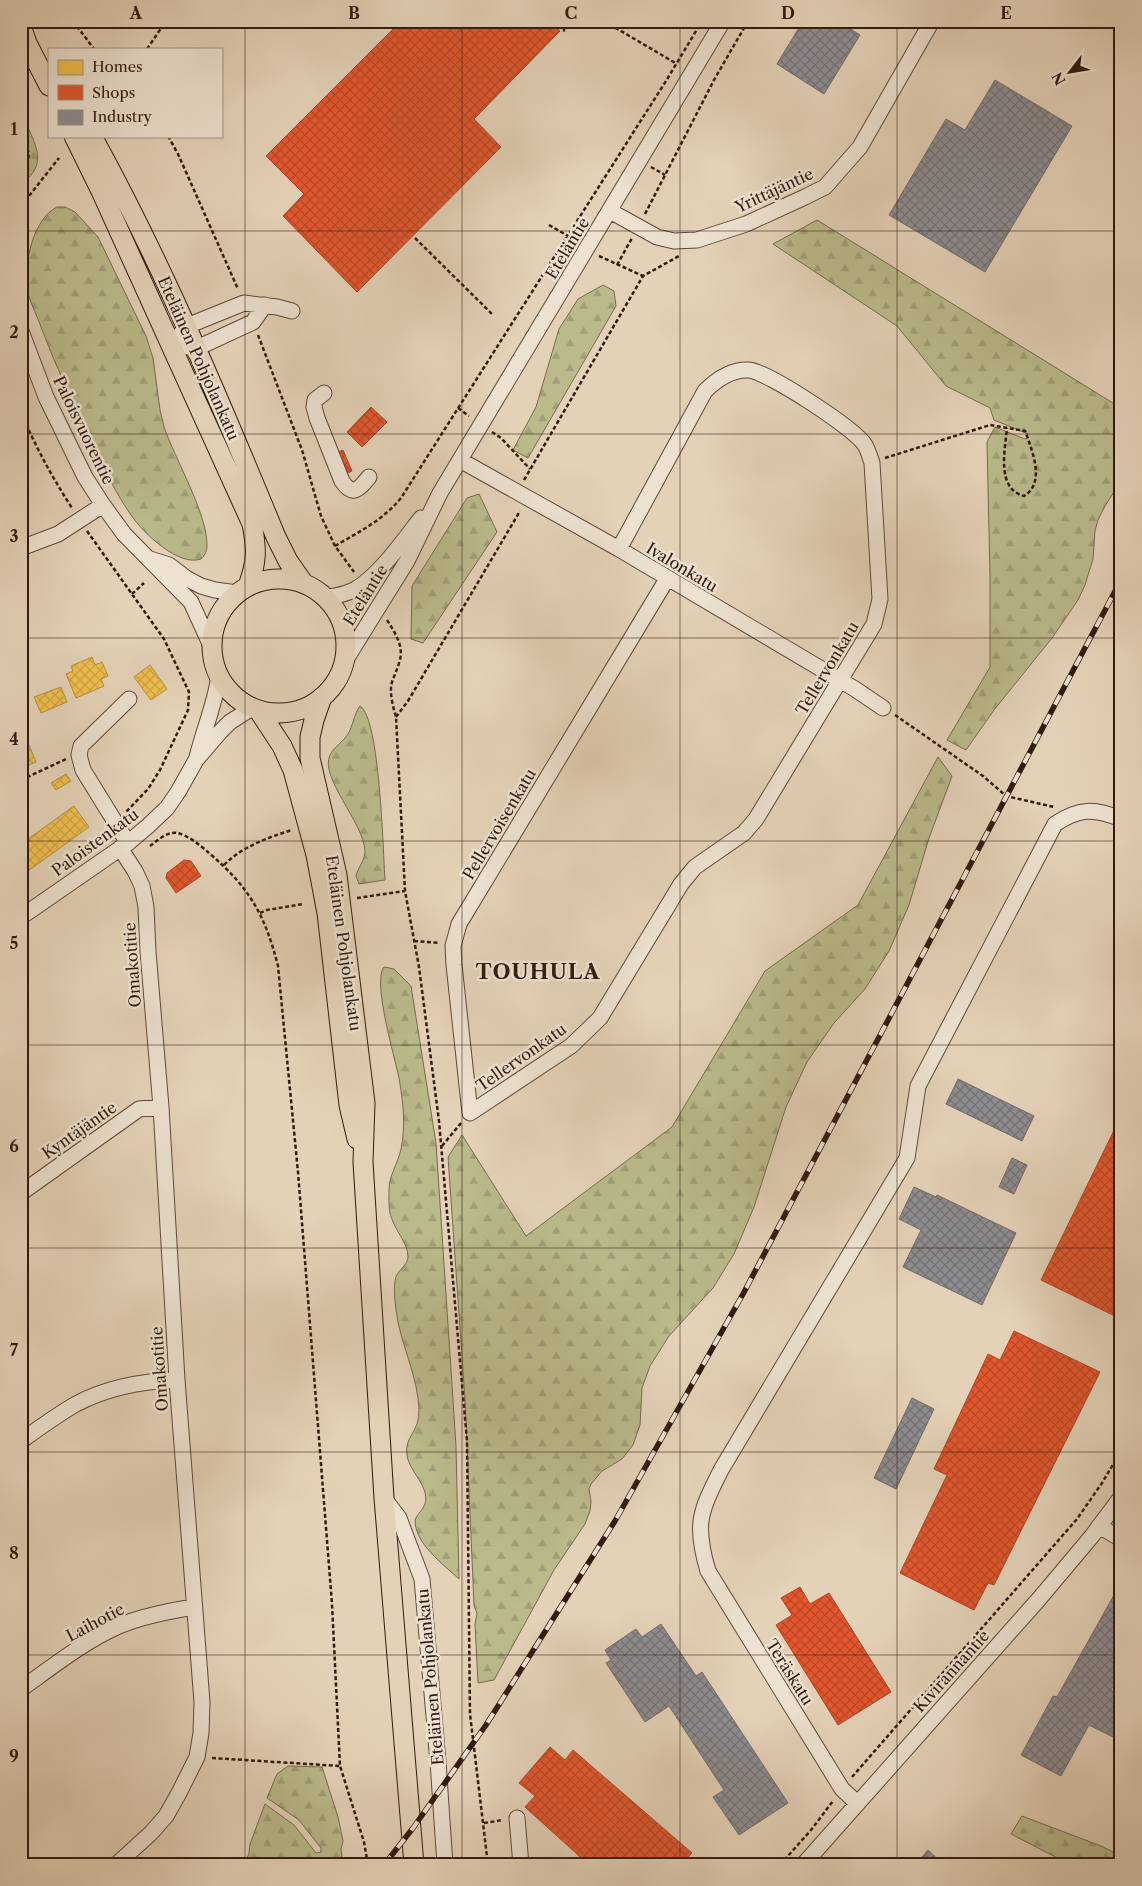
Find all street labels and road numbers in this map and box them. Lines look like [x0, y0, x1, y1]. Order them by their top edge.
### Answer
street label: Yrittäjäntie [731, 163, 816, 217]
street label: Eteläntie [541, 214, 593, 282]
street label: Eteläinen Pohjolankatu [154, 273, 244, 443]
street label: Paloisvuorentie [49, 372, 119, 488]
street label: Ivalonkatu [643, 538, 721, 596]
street label: Eteläntie [338, 561, 392, 629]
street label: Tellervonkatu [791, 618, 863, 718]
street label: Pellervoisenkatu [458, 765, 540, 883]
street label: Paloistenkatu [48, 804, 142, 880]
street label: Eteläinen Pohjolankatu [322, 854, 366, 1032]
street label: Omakotitie [119, 922, 145, 1008]
street label: Tellervonkatu [472, 1018, 570, 1095]
street label: Kyntäjäntie [38, 1097, 120, 1163]
street label: Omakotitie [146, 1326, 172, 1412]
street label: Eteläinen Pohjolankatu [412, 1588, 448, 1766]
street label: Laihotie [62, 1598, 128, 1646]
street label: Kivirannantie [909, 1626, 993, 1716]
street label: Teräskatu [762, 1635, 818, 1709]

